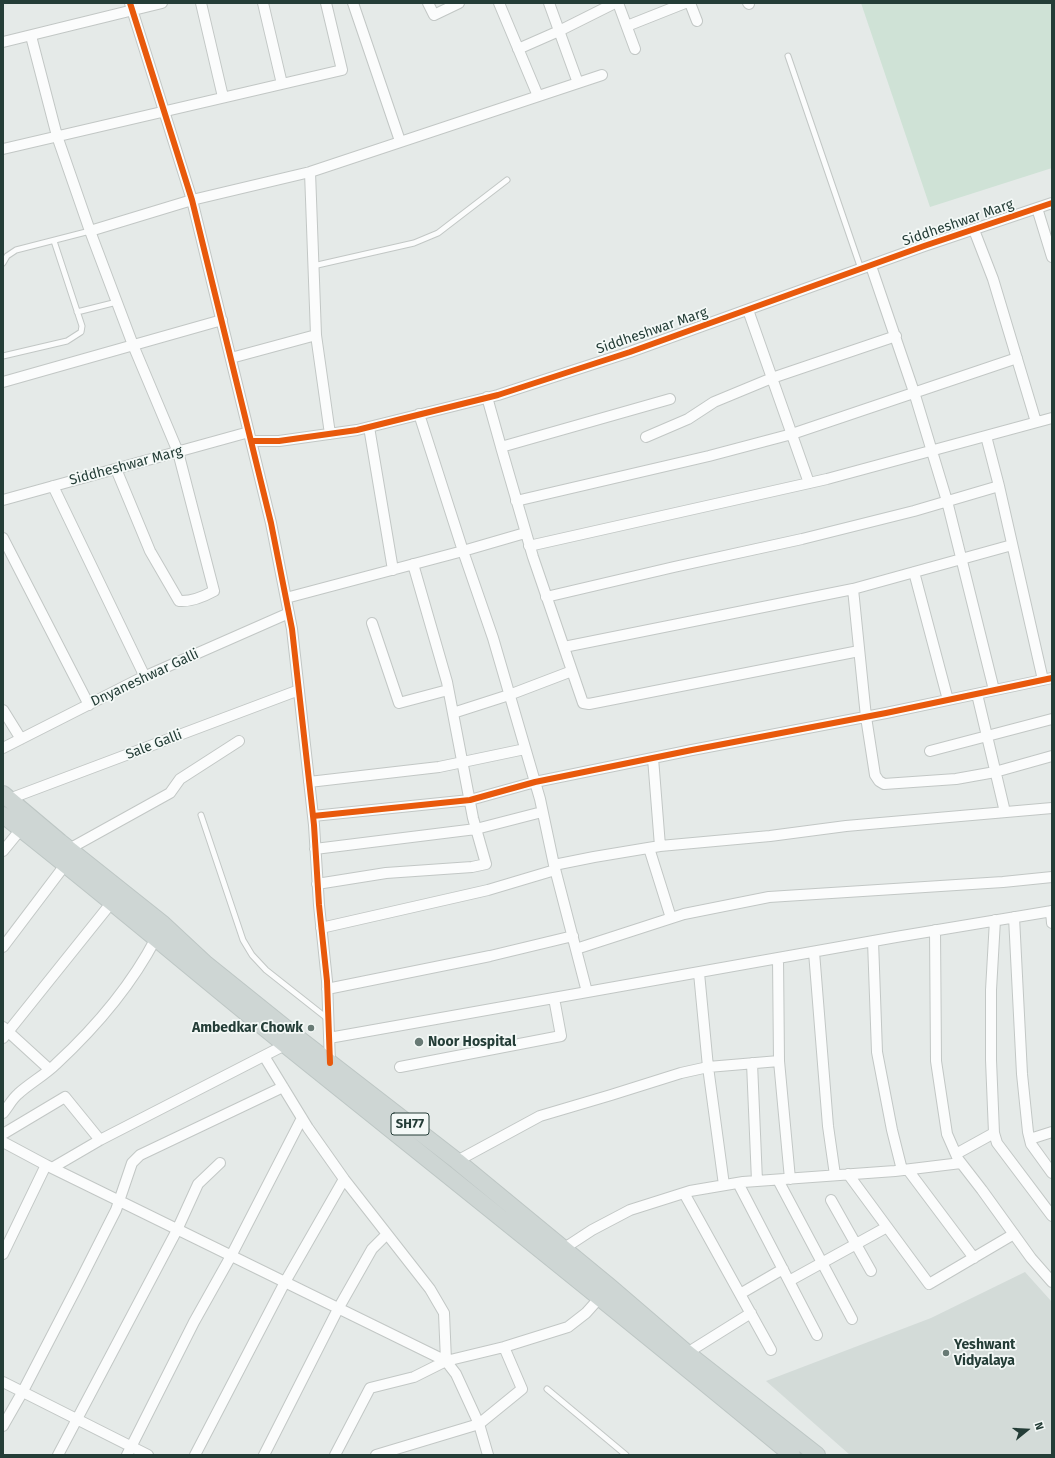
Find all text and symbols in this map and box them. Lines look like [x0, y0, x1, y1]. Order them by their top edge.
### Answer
street label: Siddheshwar Marg [900, 196, 1016, 250]
street label: Siddheshwar Marg [594, 304, 710, 358]
street label: Siddheshwar Marg [68, 443, 184, 489]
street label: Dnyaneshwar Galli [88, 646, 202, 710]
street label: Sale Galli [123, 727, 185, 763]
place label: Ambedkar Chowk [192, 1020, 303, 1036]
marker: Ambedkar Chowk [306, 1023, 316, 1033]
place label: Noor Hospital [428, 1034, 516, 1050]
marker: Noor Hospital [413, 1036, 425, 1048]
road number: SH77 [391, 1113, 429, 1135]
place label: Yeshwant Vidyalaya [954, 1337, 1015, 1370]
marker: Yeshwant Vidyalaya [941, 1348, 951, 1358]
north arrow [1007, 1410, 1047, 1450]
text: N [1032, 1421, 1046, 1432]

